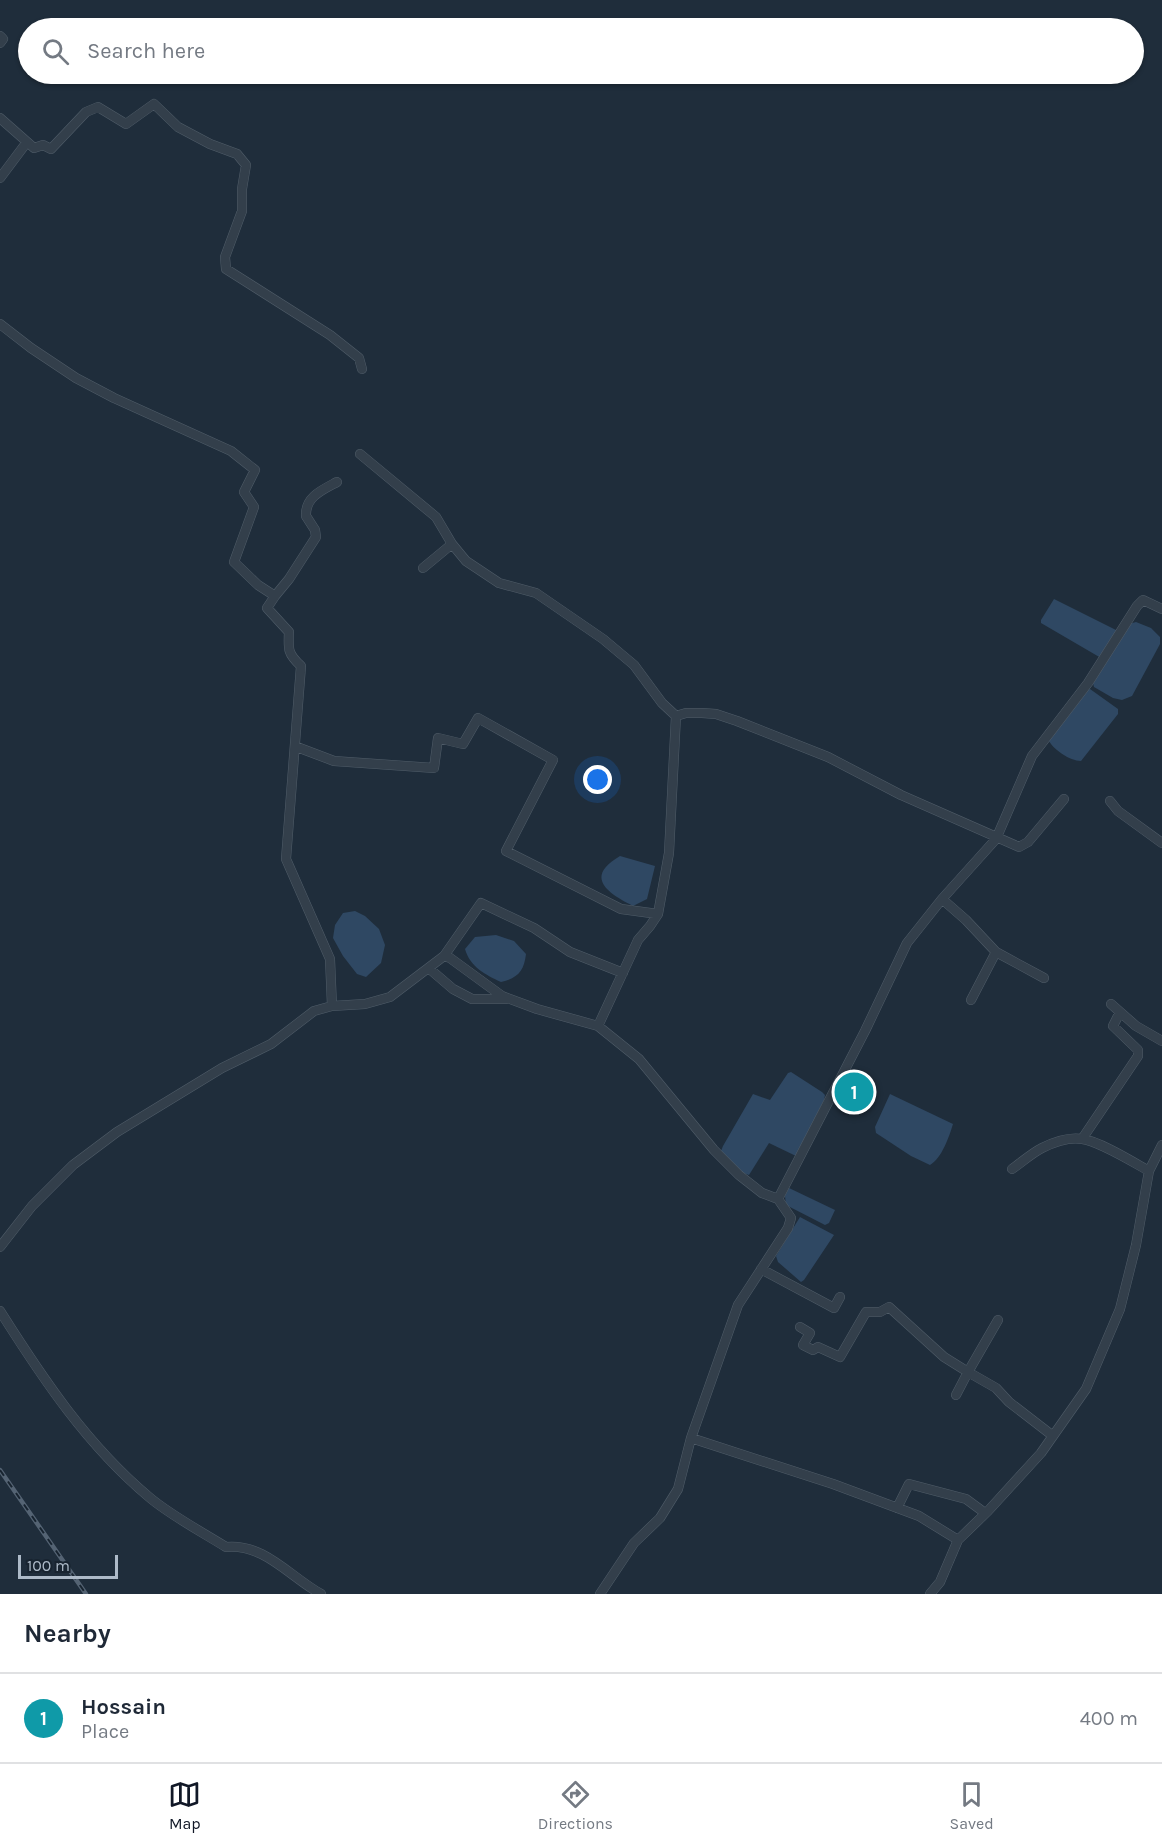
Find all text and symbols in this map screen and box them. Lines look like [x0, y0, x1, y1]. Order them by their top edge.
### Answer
search box [18, 18, 1144, 84]
icon: search [39, 35, 72, 68]
text: Search here [87, 38, 205, 64]
your location [583, 765, 612, 794]
pin: 1 [834, 1070, 874, 1114]
scale bar [18, 1552, 118, 1580]
text: 100 m [27, 1556, 70, 1575]
text: Nearby [24, 1618, 111, 1649]
text: Hossain [81, 1694, 166, 1720]
text: 1 [40, 1707, 47, 1730]
text: 400 m [1080, 1707, 1138, 1730]
text: Place [81, 1720, 129, 1743]
tab: Map [168, 1778, 201, 1833]
tab: Directions [538, 1778, 613, 1833]
tab: Saved [950, 1778, 994, 1833]

